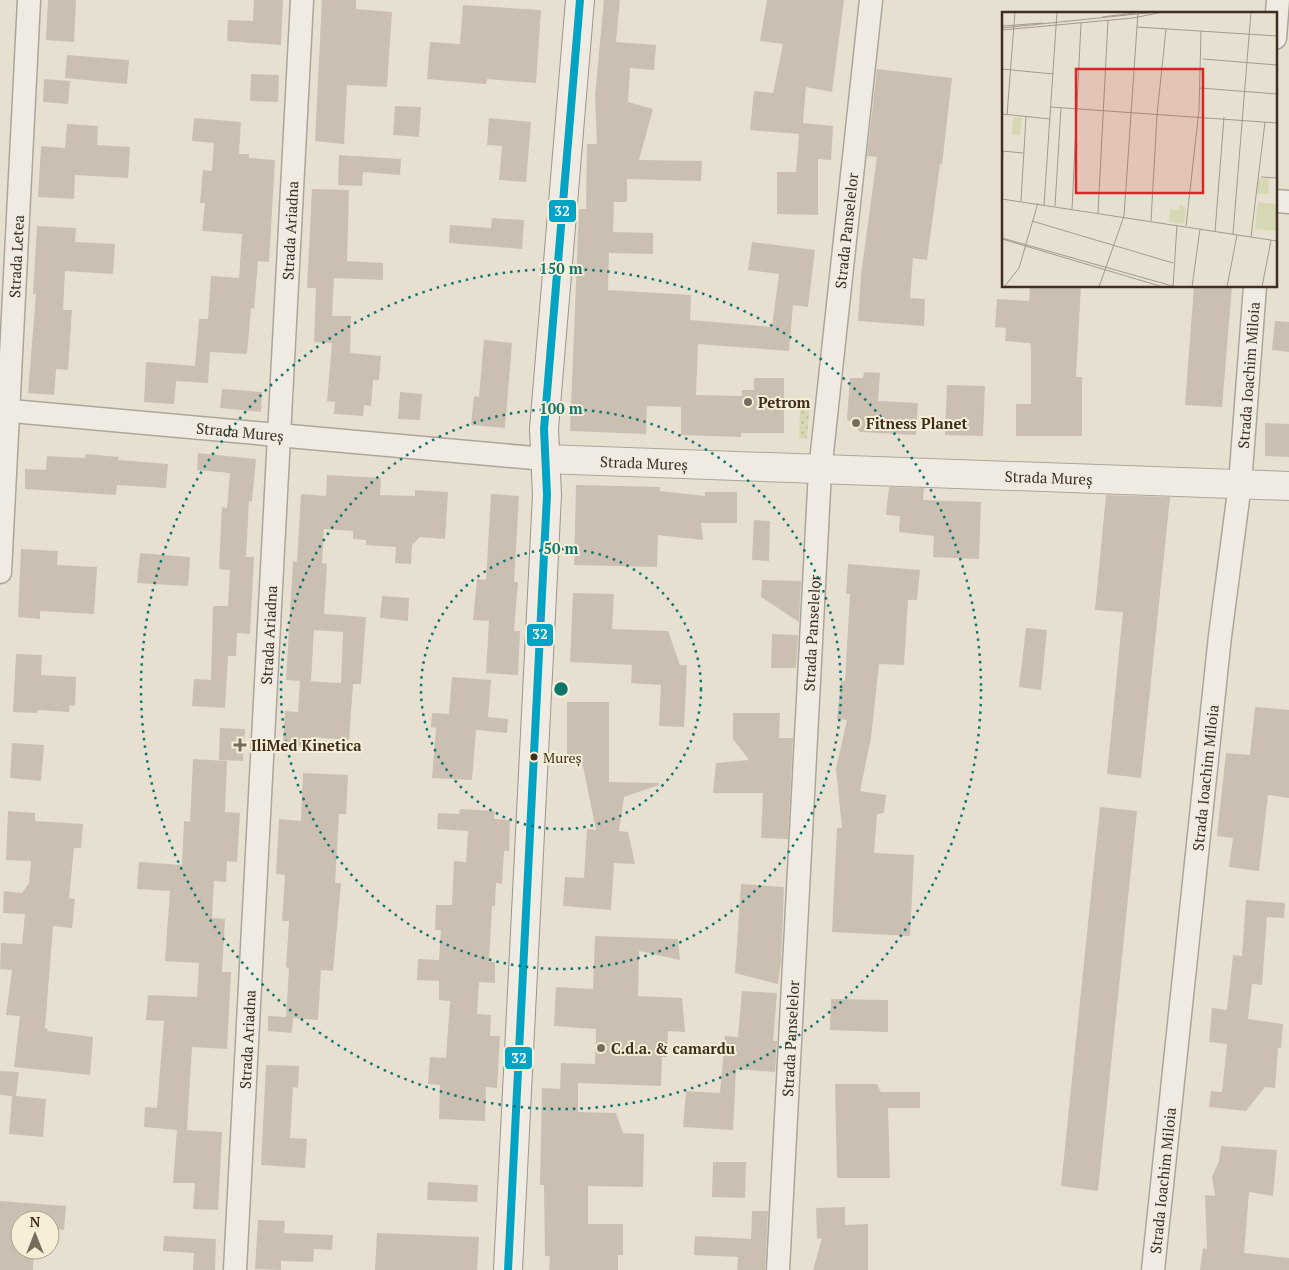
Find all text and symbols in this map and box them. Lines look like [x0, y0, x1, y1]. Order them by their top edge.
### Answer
inset map [1002, 12, 1276, 288]
street label: Strada Panselelor [830, 171, 862, 290]
street label: Strada Ariadna [277, 180, 302, 280]
line badge: 32 [548, 199, 577, 223]
text: 32 [554, 201, 570, 220]
street label: Strada Letea [4, 214, 28, 298]
text: 150 m [539, 258, 583, 278]
street label: Strada Ioachim Miloia [1233, 301, 1264, 449]
place label: Petrom [758, 392, 811, 412]
marker: Petrom [742, 396, 754, 408]
text: 100 m [539, 398, 583, 418]
place label: Fitness Planet [866, 413, 968, 433]
marker: Fitness Planet [850, 417, 862, 429]
street label: Strada Mureș [195, 418, 285, 445]
street label: Strada Mureș [600, 451, 688, 474]
street label: Strada Mureș [1004, 466, 1093, 489]
text: 50 m [544, 538, 579, 558]
street label: Strada Panselelor [798, 574, 825, 692]
street label: Strada Ariadna [256, 584, 281, 685]
line badge: 32 [526, 623, 554, 647]
text: 32 [532, 624, 548, 643]
centre of rings [552, 680, 570, 698]
street label: Strada Ioachim Miloia [1187, 703, 1223, 852]
place label: IliMed Kinetica [251, 735, 362, 755]
marker: IliMed Kinetica [233, 738, 247, 752]
place label: Mureș [543, 748, 582, 767]
marker: Mureș [529, 752, 539, 762]
street label: Strada Panselelor [777, 979, 803, 1097]
street label: Strada Ariadna [235, 989, 260, 1089]
place label: C.d.a. & camardu [611, 1038, 736, 1058]
marker: C.d.a. & camardu [595, 1042, 607, 1054]
line badge: 32 [504, 1046, 533, 1070]
text: 32 [511, 1048, 527, 1067]
street label: Strada Ioachim Miloia [1145, 1106, 1180, 1255]
north arrow [10, 1210, 60, 1260]
text: N [30, 1212, 41, 1231]

